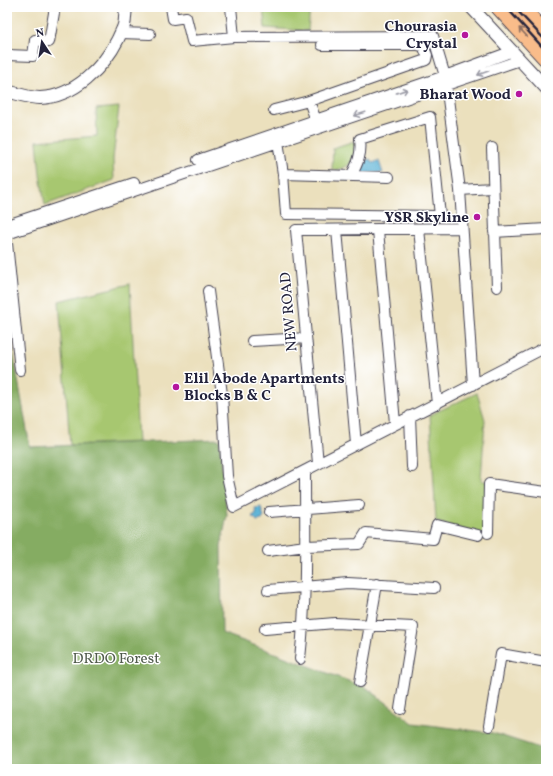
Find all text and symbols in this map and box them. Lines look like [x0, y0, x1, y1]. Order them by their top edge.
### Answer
place label: Chourasia Crystal [385, 17, 457, 55]
north arrow [22, 22, 62, 62]
text: N [35, 26, 46, 42]
one-way arrow [518, 27, 528, 37]
marker: Chourasia Crystal [460, 30, 470, 40]
one-way arrow [477, 69, 489, 77]
place label: Bharat Wood [419, 85, 511, 106]
one-way arrow [395, 87, 408, 94]
marker: Bharat Wood [514, 89, 524, 99]
one-way arrow [354, 111, 367, 118]
place label: YSR Skyline [384, 208, 469, 229]
marker: YSR Skyline [472, 212, 482, 222]
street label: NEW ROAD [276, 271, 303, 352]
place label: Elil Abode Apartments Blocks B & C [184, 369, 345, 407]
marker: Elil Abode Apartments Blocks B & C [171, 382, 181, 392]
park label: DRDO Forest [73, 649, 159, 670]

